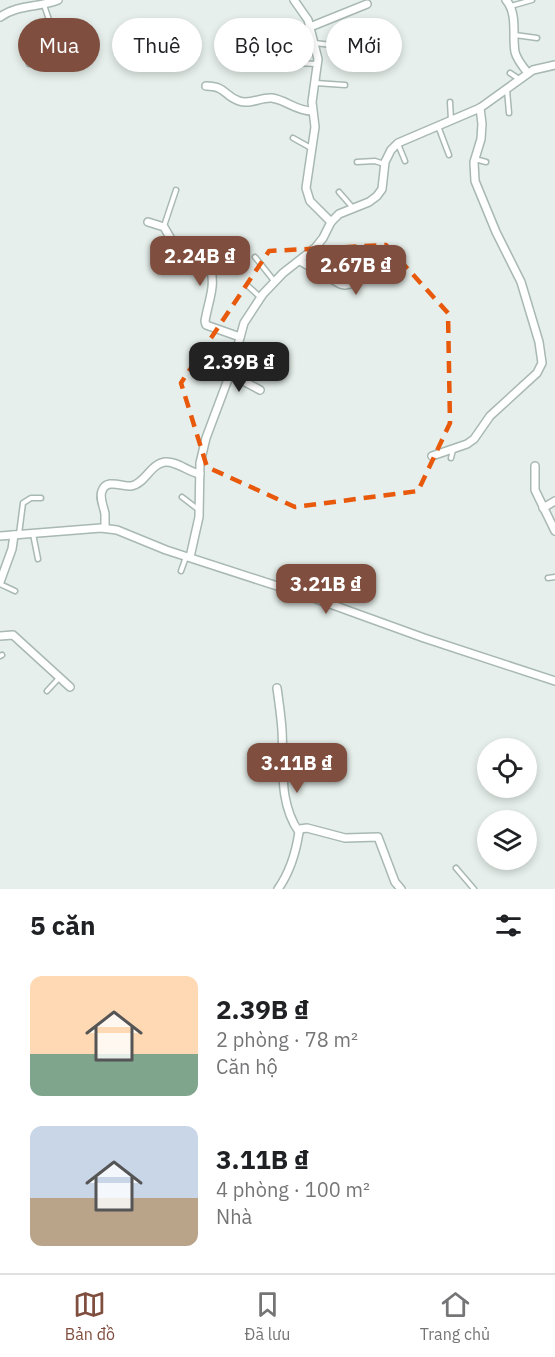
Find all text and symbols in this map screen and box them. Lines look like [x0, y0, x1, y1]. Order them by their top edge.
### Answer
chip: Mua [18, 18, 100, 72]
chip: Thuê [112, 18, 202, 72]
chip: Bộ lọc [214, 18, 314, 72]
chip: Mới [326, 18, 402, 72]
pin: 2.24B ₫ [145, 236, 255, 287]
text: 2.24B ₫ [164, 242, 236, 269]
pin: 2.67B ₫ [301, 245, 411, 296]
text: 2.67B ₫ [320, 251, 392, 278]
pin: 2.39B ₫ [184, 342, 294, 393]
text: 2.39B ₫ [203, 348, 275, 375]
pin: 3.21B ₫ [271, 564, 381, 615]
text: 3.21B ₫ [290, 570, 362, 597]
map controls [477, 738, 537, 870]
button: locate [477, 738, 537, 798]
pin: 3.11B ₫ [242, 743, 352, 794]
text: 3.11B ₫ [261, 749, 333, 776]
button: layers [477, 810, 537, 870]
text: 5 căn [30, 908, 95, 942]
icon: filters [492, 909, 525, 942]
text: 2.39B ₫ [216, 992, 309, 1026]
icon: home [78, 1000, 150, 1072]
text: 2 phòng · 78 m² [216, 1026, 358, 1053]
text: Căn hộ [216, 1053, 278, 1080]
text: 3.11B ₫ [216, 1142, 309, 1176]
icon: home [78, 1150, 150, 1222]
text: 4 phòng · 100 m² [216, 1176, 370, 1203]
text: Nhà [216, 1203, 252, 1230]
tab: Bản đồ [65, 1288, 115, 1344]
tab: Đã lưu [245, 1288, 290, 1344]
tab: Trang chủ [420, 1288, 490, 1344]

